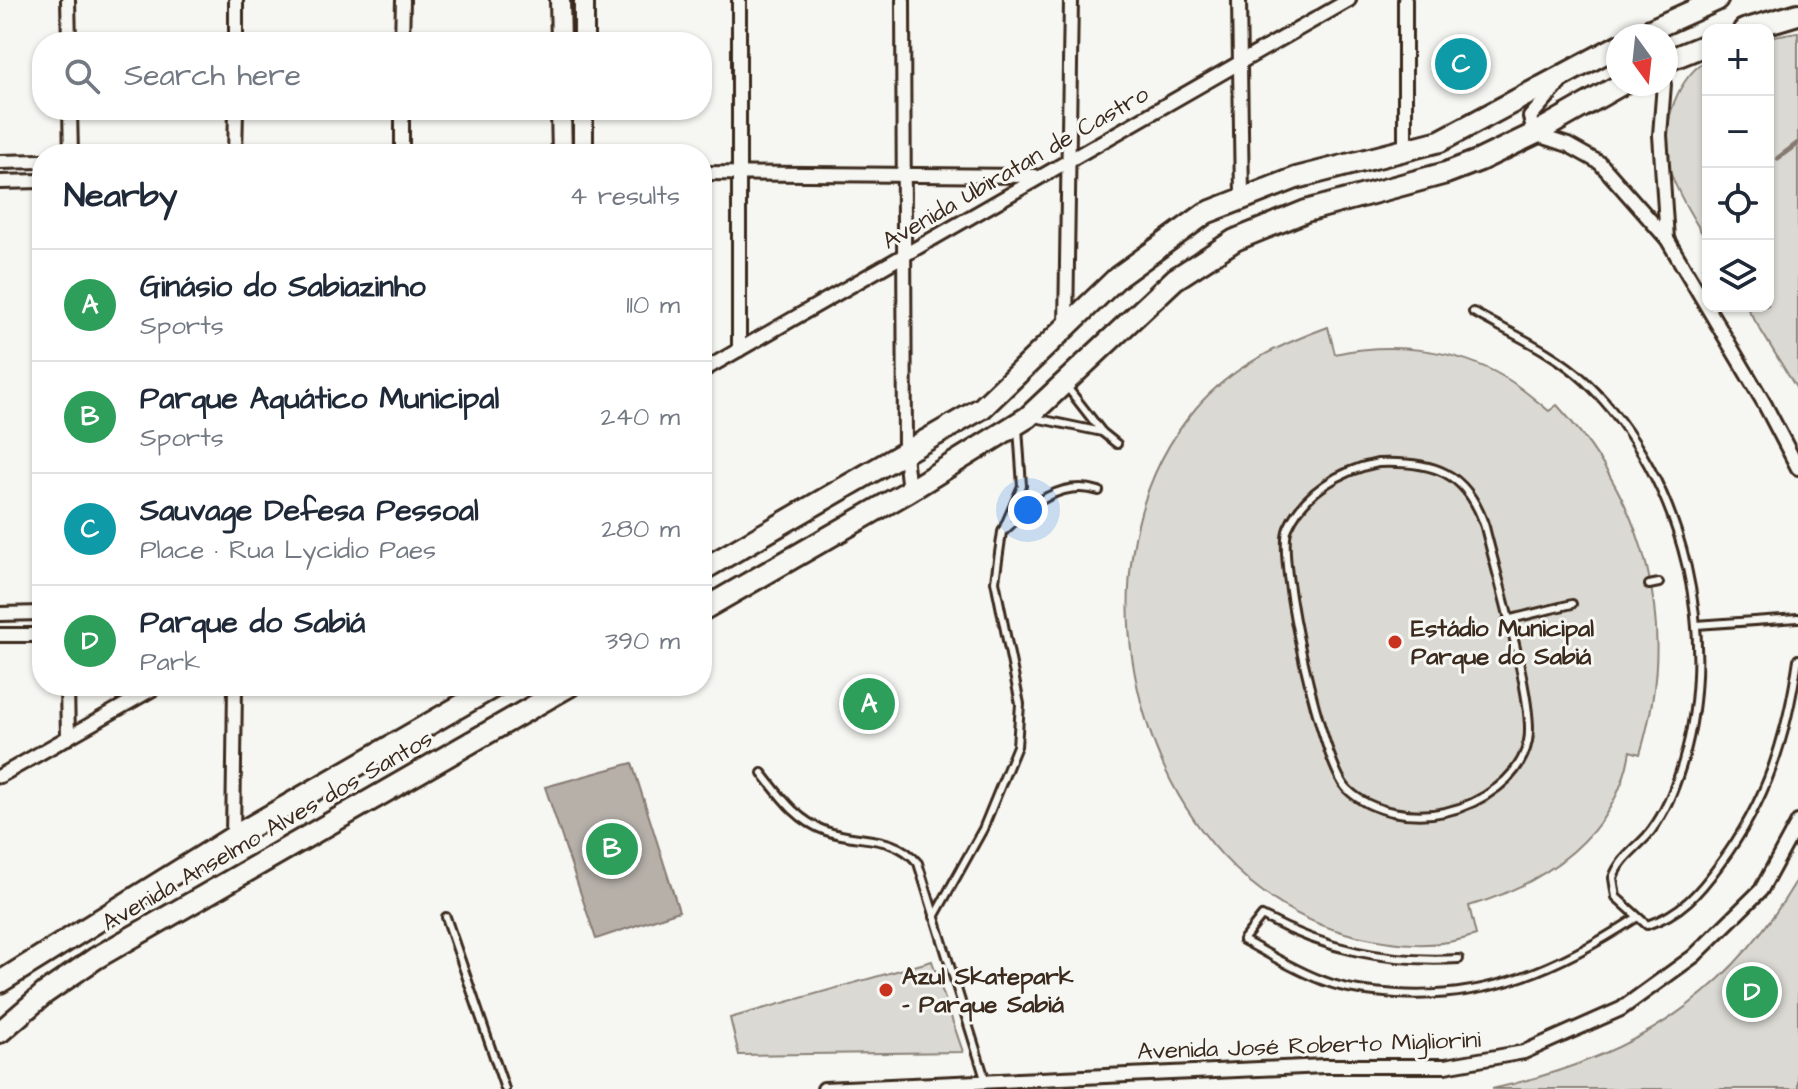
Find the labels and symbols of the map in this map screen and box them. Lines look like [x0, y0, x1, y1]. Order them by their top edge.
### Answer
north arrow [1606, 24, 1678, 96]
pin: C [1435, 34, 1487, 94]
street label: Avenida Ubiratan de Castro [876, 77, 1156, 258]
your location [1008, 490, 1048, 530]
place label: Estádio Municipal Parque do Sabiá [1411, 612, 1594, 674]
marker: Estádio Municipal Parque do Sabiá [1386, 633, 1404, 651]
pin: A [843, 674, 895, 734]
street label: Avenida Anselmo Alves dos Santos [96, 722, 439, 940]
pin: B [586, 819, 638, 879]
place label: Azul Skatepark - Parque Sabiá [902, 960, 1074, 1022]
pin: D [1726, 962, 1778, 1022]
marker: Azul Skatepark - Parque Sabiá [877, 981, 895, 999]
street label: Avenida José Roberto Migliorini [1137, 1023, 1482, 1070]

